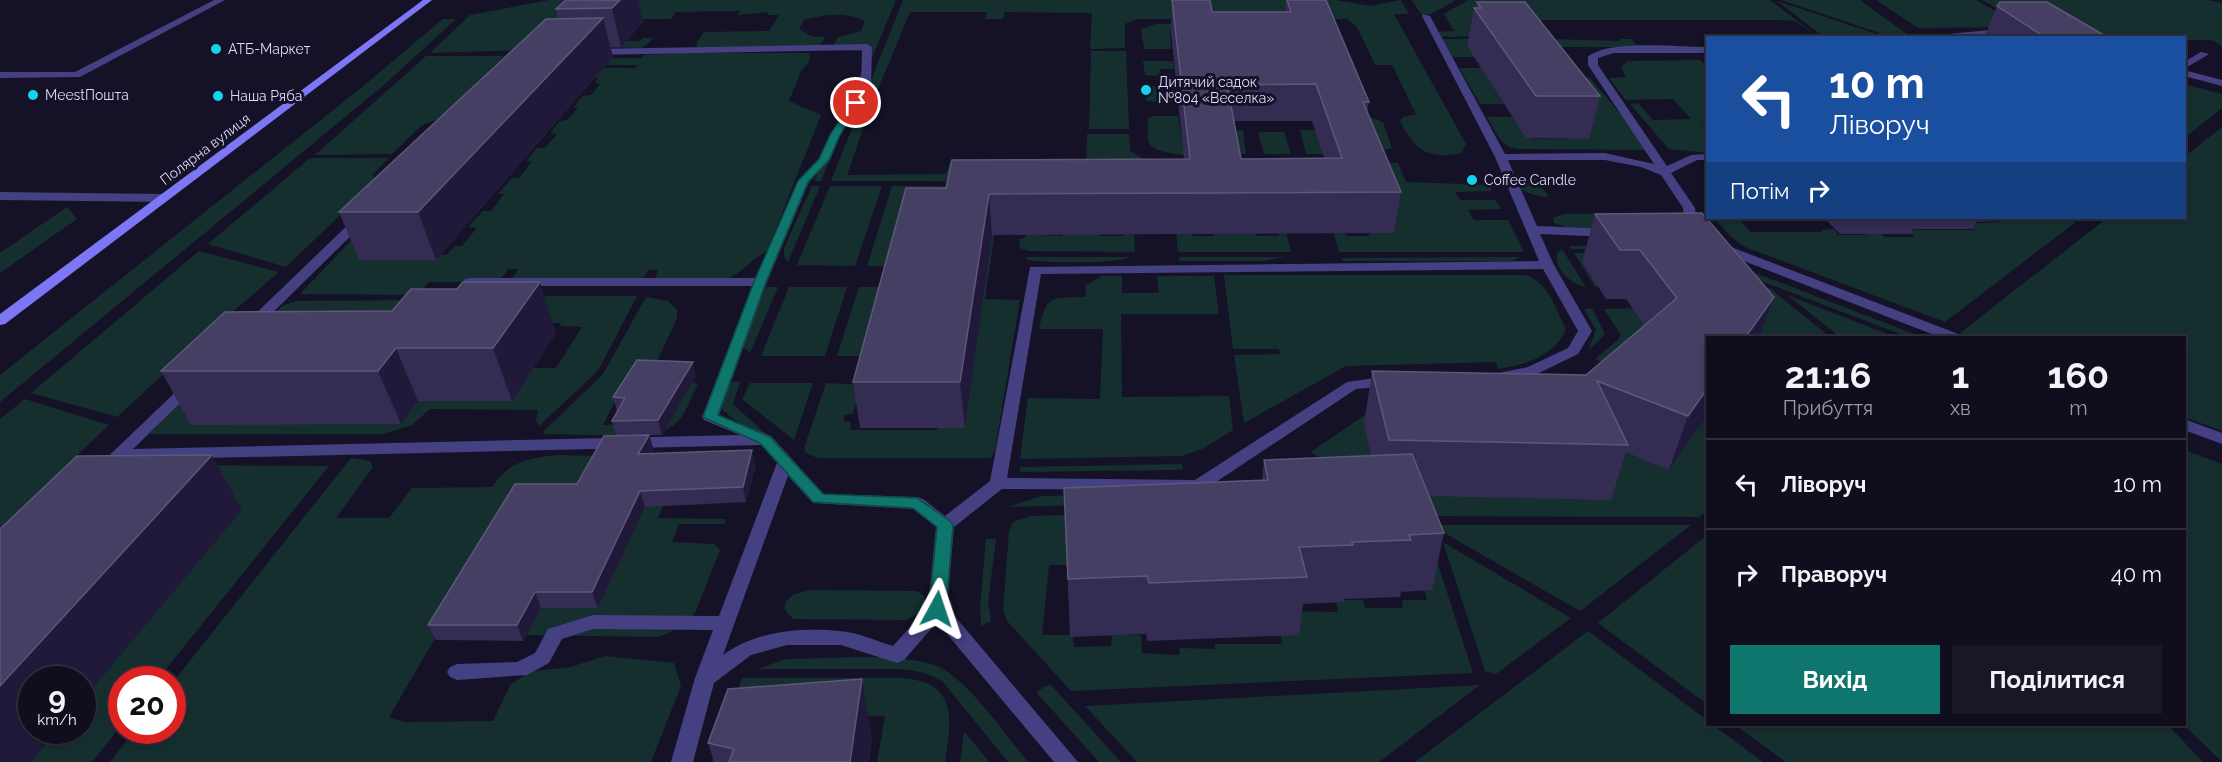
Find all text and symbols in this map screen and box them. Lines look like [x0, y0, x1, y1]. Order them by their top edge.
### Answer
place label: АТБ-Маркет [228, 41, 311, 57]
marker: АТБ-Маркет [209, 42, 223, 56]
text: 10 m [1829, 59, 1925, 108]
icon: left [1730, 60, 1808, 138]
place label: Дитячий садок №804 «Веселка» [1158, 74, 1274, 106]
pin [830, 77, 881, 128]
marker: Дитячий садок №804 «Веселка» [1139, 83, 1153, 97]
icon: arrive [839, 86, 872, 119]
place label: MeestПошта [45, 87, 129, 103]
marker: MeestПошта [26, 88, 40, 102]
place label: Наша Ряба [230, 88, 302, 104]
marker: Наша Ряба [211, 89, 225, 103]
text: Ліворуч [1829, 109, 1930, 140]
street label: Полярна вулиця [157, 110, 253, 188]
place label: Coffee Candle [1484, 172, 1576, 188]
marker: Coffee Candle [1465, 173, 1479, 187]
icon: right [1802, 174, 1835, 207]
text: Потім [1730, 178, 1790, 204]
text: 21:16 [1785, 354, 1871, 396]
text: 1 [1951, 354, 1969, 396]
text: 160 [2047, 354, 2109, 396]
text: Прибуття [1783, 396, 1873, 420]
text: хв [1950, 396, 1971, 420]
text: m [2069, 396, 2088, 420]
icon: left [1730, 468, 1763, 501]
text: Ліворуч [1781, 471, 1866, 497]
text: 10 m [2113, 471, 2162, 497]
icon: right [1730, 558, 1763, 591]
text: Праворуч [1781, 561, 1887, 587]
text: 40 m [2111, 561, 2162, 587]
position arrow [905, 577, 969, 641]
button: Вихід [1730, 645, 1940, 714]
button: Поділитися [1952, 645, 2162, 714]
speed limit sign: 20 [108, 666, 186, 744]
text: 9 [48, 680, 66, 715]
text: km/h [37, 711, 77, 729]

